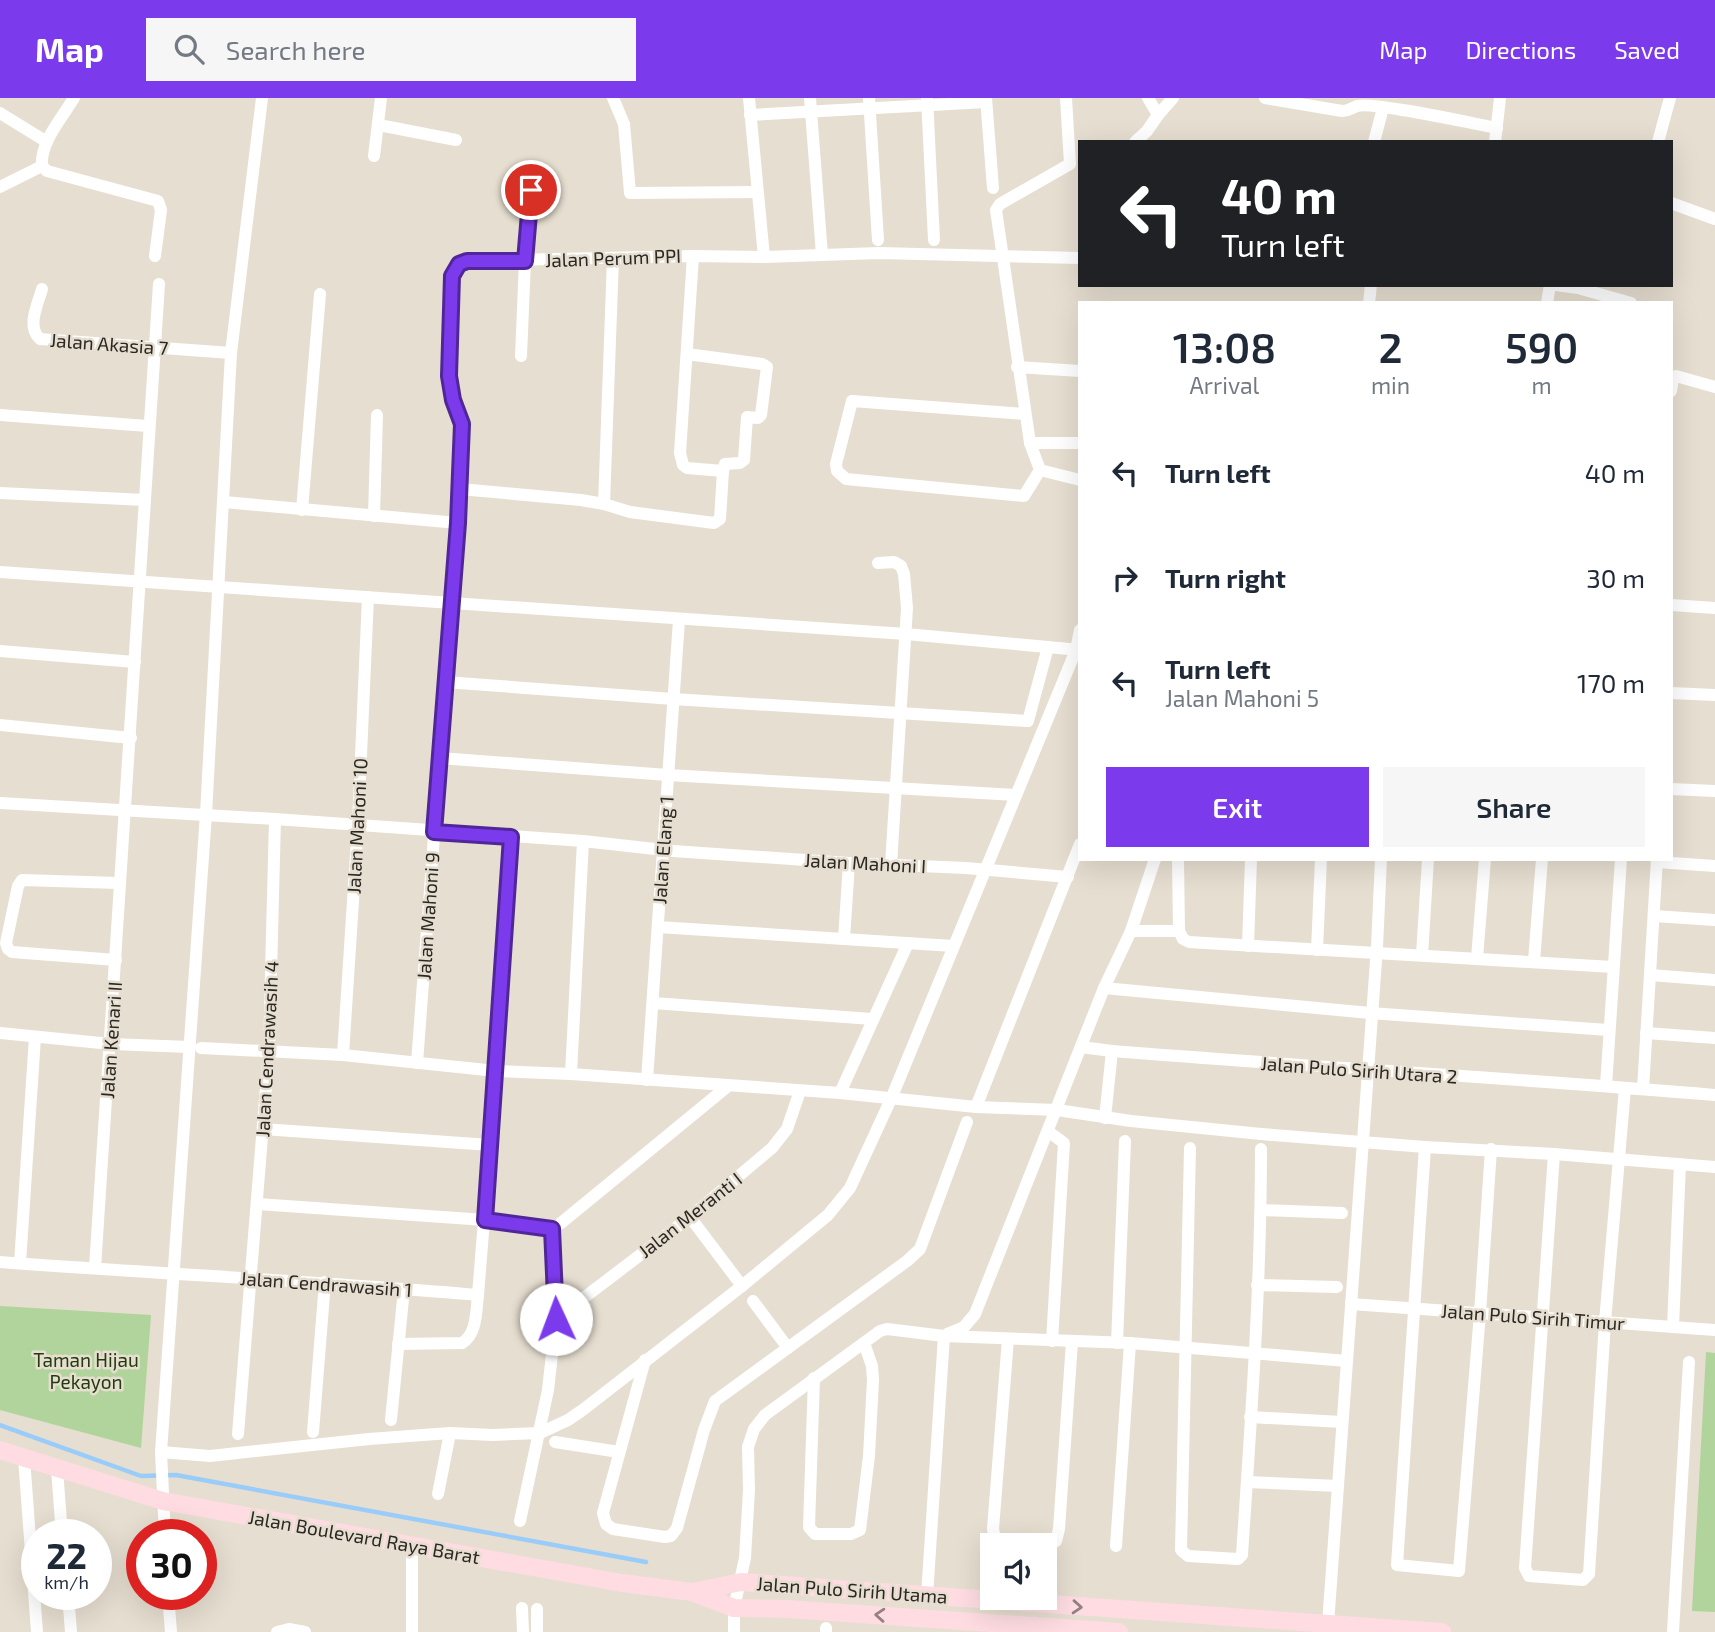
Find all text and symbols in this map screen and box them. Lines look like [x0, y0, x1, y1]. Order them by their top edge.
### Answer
search box [146, 18, 636, 81]
text: Map [35, 29, 104, 69]
icon: search [170, 30, 208, 68]
text: Search here [226, 34, 365, 65]
text: Map [1379, 35, 1427, 64]
text: Directions [1465, 35, 1576, 64]
text: Saved [1614, 35, 1680, 64]
pin [501, 160, 561, 220]
text: 40 m [1221, 165, 1337, 224]
icon: left [1106, 168, 1197, 259]
icon: arrive [512, 171, 550, 209]
text: Turn left [1221, 225, 1345, 263]
street label: Jalan Perum PPI [544, 244, 681, 271]
text: 13:08 [1173, 321, 1276, 371]
text: 2 [1378, 321, 1403, 371]
text: 590 [1505, 321, 1578, 371]
street label: Jalan Akasia 7 [49, 328, 169, 359]
text: Arrival [1189, 371, 1259, 399]
text: min [1371, 371, 1410, 399]
text: m [1531, 371, 1552, 399]
icon: left [1106, 454, 1144, 492]
text: Turn left [1165, 457, 1271, 488]
text: 40 m [1585, 457, 1645, 488]
icon: right [1106, 559, 1144, 597]
text: Turn right [1165, 562, 1286, 593]
text: 30 m [1586, 562, 1645, 593]
text: Turn left [1165, 653, 1271, 684]
icon: left [1106, 664, 1144, 702]
text: 170 m [1577, 667, 1645, 698]
text: Jalan Mahoni 5 [1165, 684, 1319, 712]
street label: Jalan Mahoni 10 [341, 757, 372, 895]
button: Exit [1106, 767, 1369, 847]
button: Share [1383, 767, 1645, 847]
street label: Jalan Elang 1 [647, 795, 678, 905]
street label: Jalan Mahoni I [803, 848, 927, 877]
street label: Jalan Mahoni 9 [412, 851, 443, 981]
street label: Jalan Cendrawasih 4 [250, 960, 283, 1138]
street label: Jalan Kenari II [95, 981, 126, 1099]
street label: Jalan Pulo Sirih Utara 2 [1260, 1051, 1458, 1088]
street label: Jalan Meranti I [633, 1167, 746, 1262]
street label: Jalan Cendrawasih 1 [239, 1266, 413, 1301]
position arrow [519, 1282, 593, 1356]
street label: Jalan Pulo Sirih Timur [1440, 1299, 1626, 1334]
park label: Taman Hijau Pekayon [33, 1348, 139, 1393]
street label: Jalan Boulevard Raya Barat [247, 1505, 482, 1568]
speed limit sign: 30 [126, 1519, 217, 1610]
map controls [980, 1533, 1057, 1610]
button: sound [980, 1533, 1057, 1610]
text: 22 [46, 1534, 87, 1576]
text: km/h [44, 1571, 89, 1593]
street label: Jalan Pulo Sirih Utama [756, 1571, 948, 1608]
one-way arrow [1072, 1599, 1083, 1614]
one-way arrow [874, 1608, 885, 1623]

